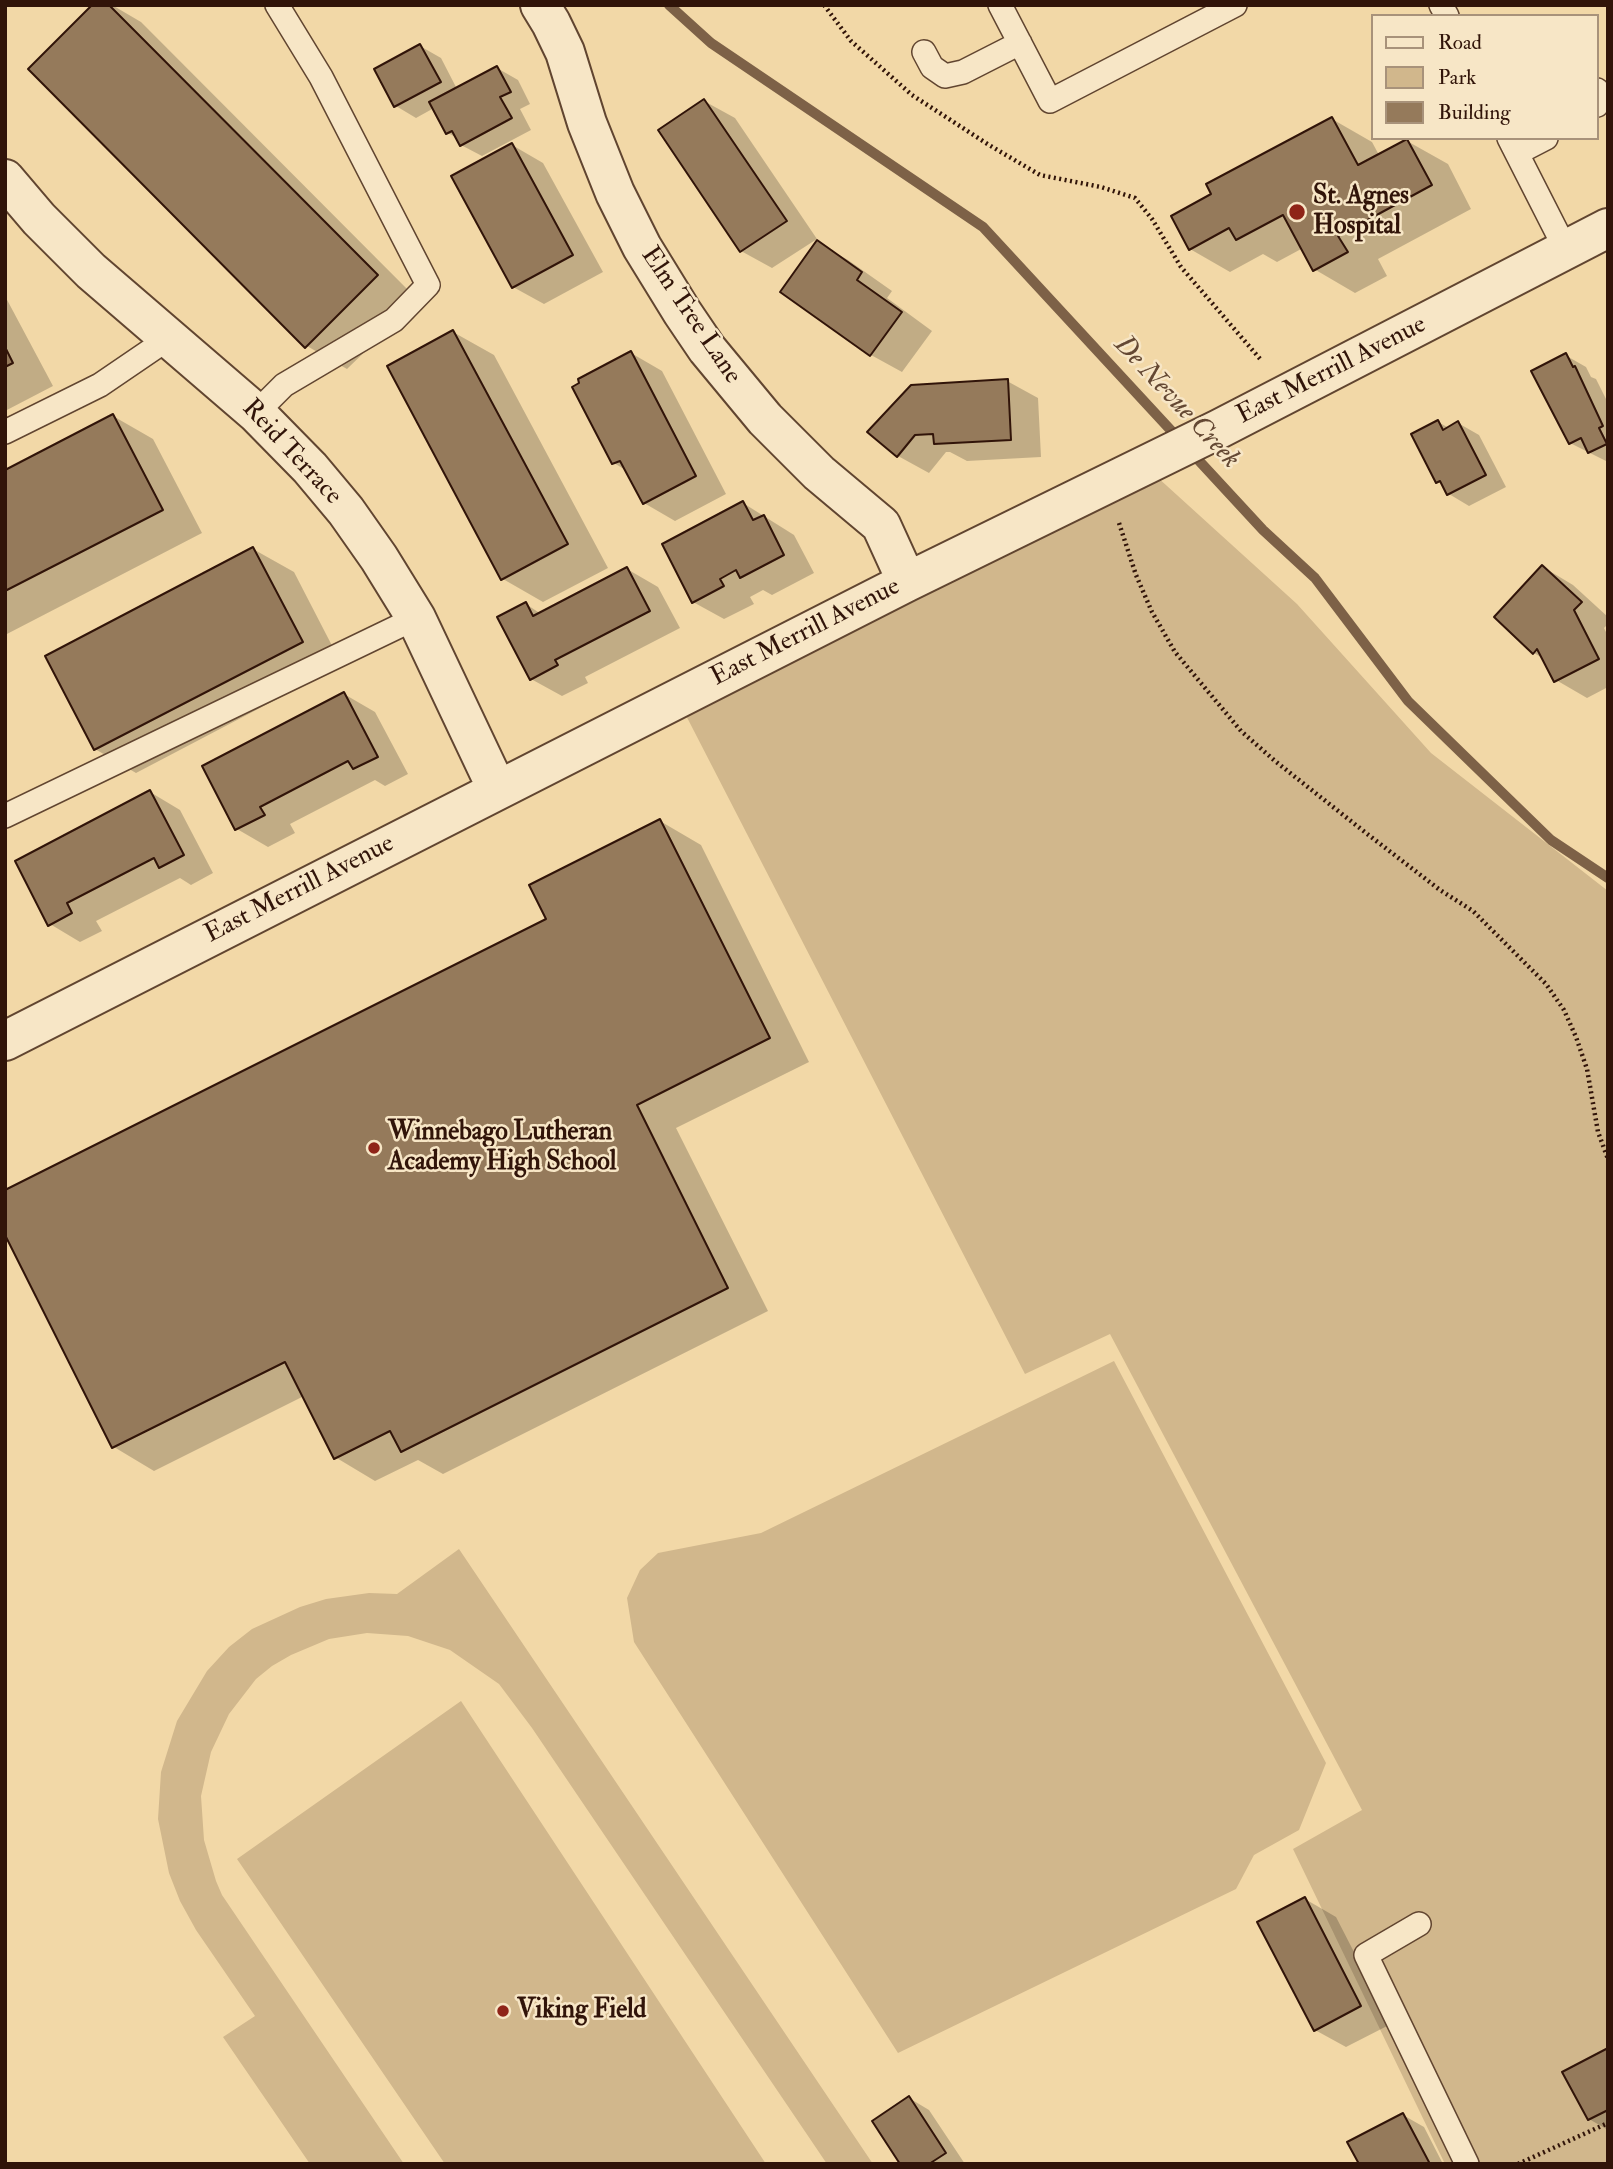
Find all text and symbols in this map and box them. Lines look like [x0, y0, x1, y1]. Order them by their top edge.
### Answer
legend [1372, 14, 1599, 140]
text: Road [1438, 29, 1482, 56]
text: Park [1438, 64, 1476, 91]
text: Building [1438, 99, 1511, 126]
place label: St. Agnes Hospital [1313, 181, 1409, 242]
marker: St. Agnes Hospital [1287, 202, 1307, 222]
street label: Elm Tree Lane [633, 242, 747, 390]
street label: East Merrill Avenue [1232, 310, 1432, 432]
water label: De Nevue Creek [1106, 330, 1246, 476]
street label: Reid Terrace [234, 394, 348, 512]
street label: East Merrill Avenue [706, 572, 906, 694]
street label: East Merrill Avenue [200, 829, 400, 951]
place label: Winnebago Lutheran Academy High School [388, 1117, 616, 1178]
marker: Winnebago Lutheran Academy High School [366, 1140, 382, 1156]
place label: Viking Field [517, 1995, 646, 2027]
marker: Viking Field [495, 2003, 511, 2019]

